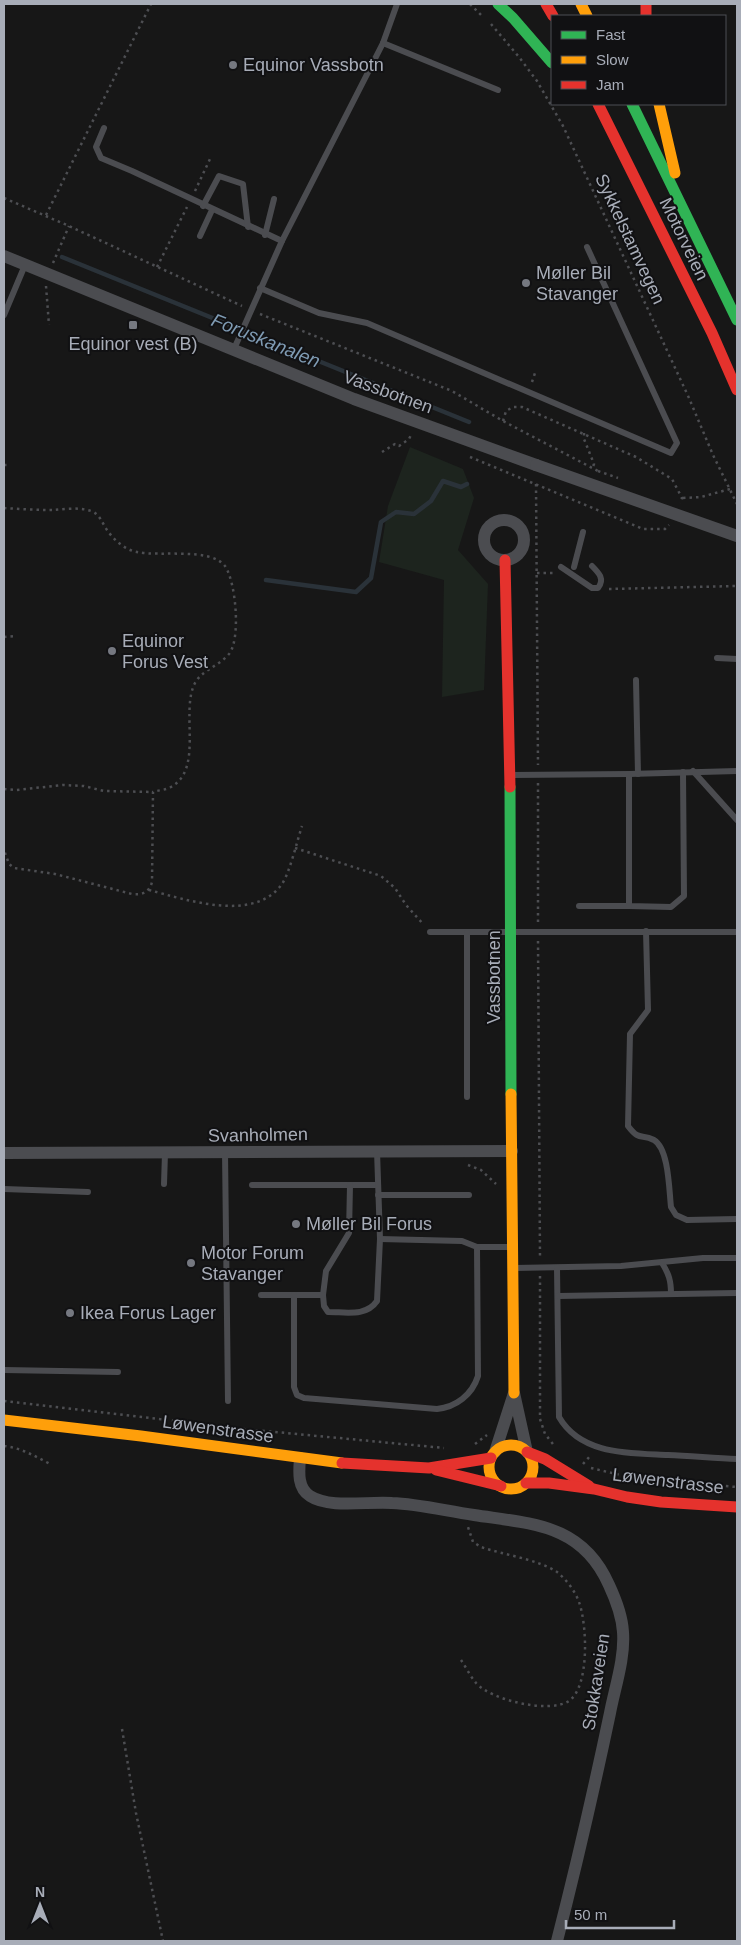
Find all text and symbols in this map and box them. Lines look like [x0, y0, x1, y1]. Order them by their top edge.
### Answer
legend [551, 15, 726, 105]
text: Fast [596, 26, 626, 43]
text: Slow [596, 51, 629, 68]
place label: Equinor Vassbotn [243, 55, 384, 75]
marker: Equinor Vassbotn [227, 59, 239, 71]
text: Jam [596, 76, 624, 93]
street label: Sykkelstamvegen [591, 171, 669, 307]
street label: Motorveien [655, 195, 713, 283]
place label: Møller Bil Stavanger [536, 263, 618, 304]
marker: Møller Bil Stavanger [520, 277, 532, 289]
water label: Foruskanalen [209, 309, 323, 372]
marker: Equinor vest (B) [127, 319, 139, 331]
place label: Equinor vest (B) [68, 334, 198, 354]
street label: Vassbotnen [341, 367, 435, 417]
place label: Equinor Forus Vest [122, 631, 208, 672]
marker: Equinor Forus Vest [106, 645, 118, 657]
street label: Vassbotnen [484, 930, 504, 1024]
street label: Svanholmen [208, 1124, 308, 1146]
place label: Møller Bil Forus [306, 1214, 432, 1234]
marker: Møller Bil Forus [290, 1218, 302, 1230]
place label: Motor Forum Stavanger [201, 1243, 304, 1284]
marker: Motor Forum Stavanger [185, 1257, 197, 1269]
place label: Ikea Forus Lager [80, 1303, 216, 1323]
marker: Ikea Forus Lager [64, 1307, 76, 1319]
street label: Løwenstrasse [161, 1411, 275, 1447]
street label: Løwenstrasse [611, 1464, 725, 1498]
street label: Stokkaveien [578, 1632, 614, 1732]
north arrow [15, 1880, 65, 1930]
text: N [35, 1884, 45, 1900]
scale bar [566, 1898, 674, 1930]
text: 50 m [574, 1906, 607, 1923]

